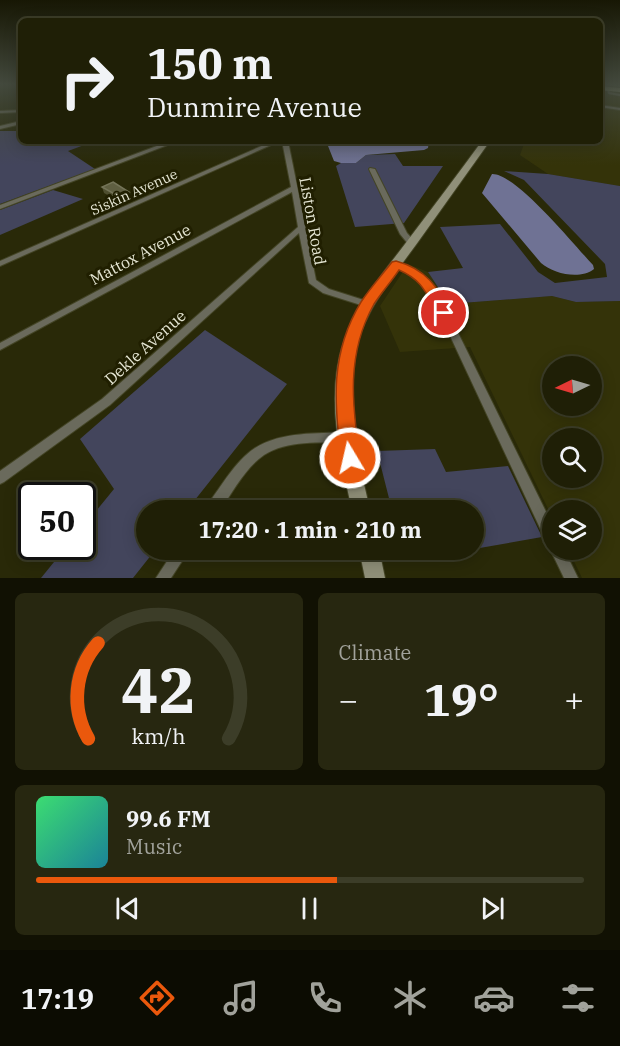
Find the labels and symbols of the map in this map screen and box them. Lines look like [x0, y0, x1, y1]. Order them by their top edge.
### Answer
street label: Siskin Avenue [88, 165, 180, 219]
street label: Liston Road [295, 175, 331, 267]
street label: Mattox Avenue [86, 219, 194, 289]
pin [418, 287, 469, 338]
street label: Dekle Avenue [100, 305, 190, 389]
north arrow [542, 356, 602, 416]
position arrow [318, 426, 382, 490]
speed limit sign: 50 [18, 482, 96, 560]

